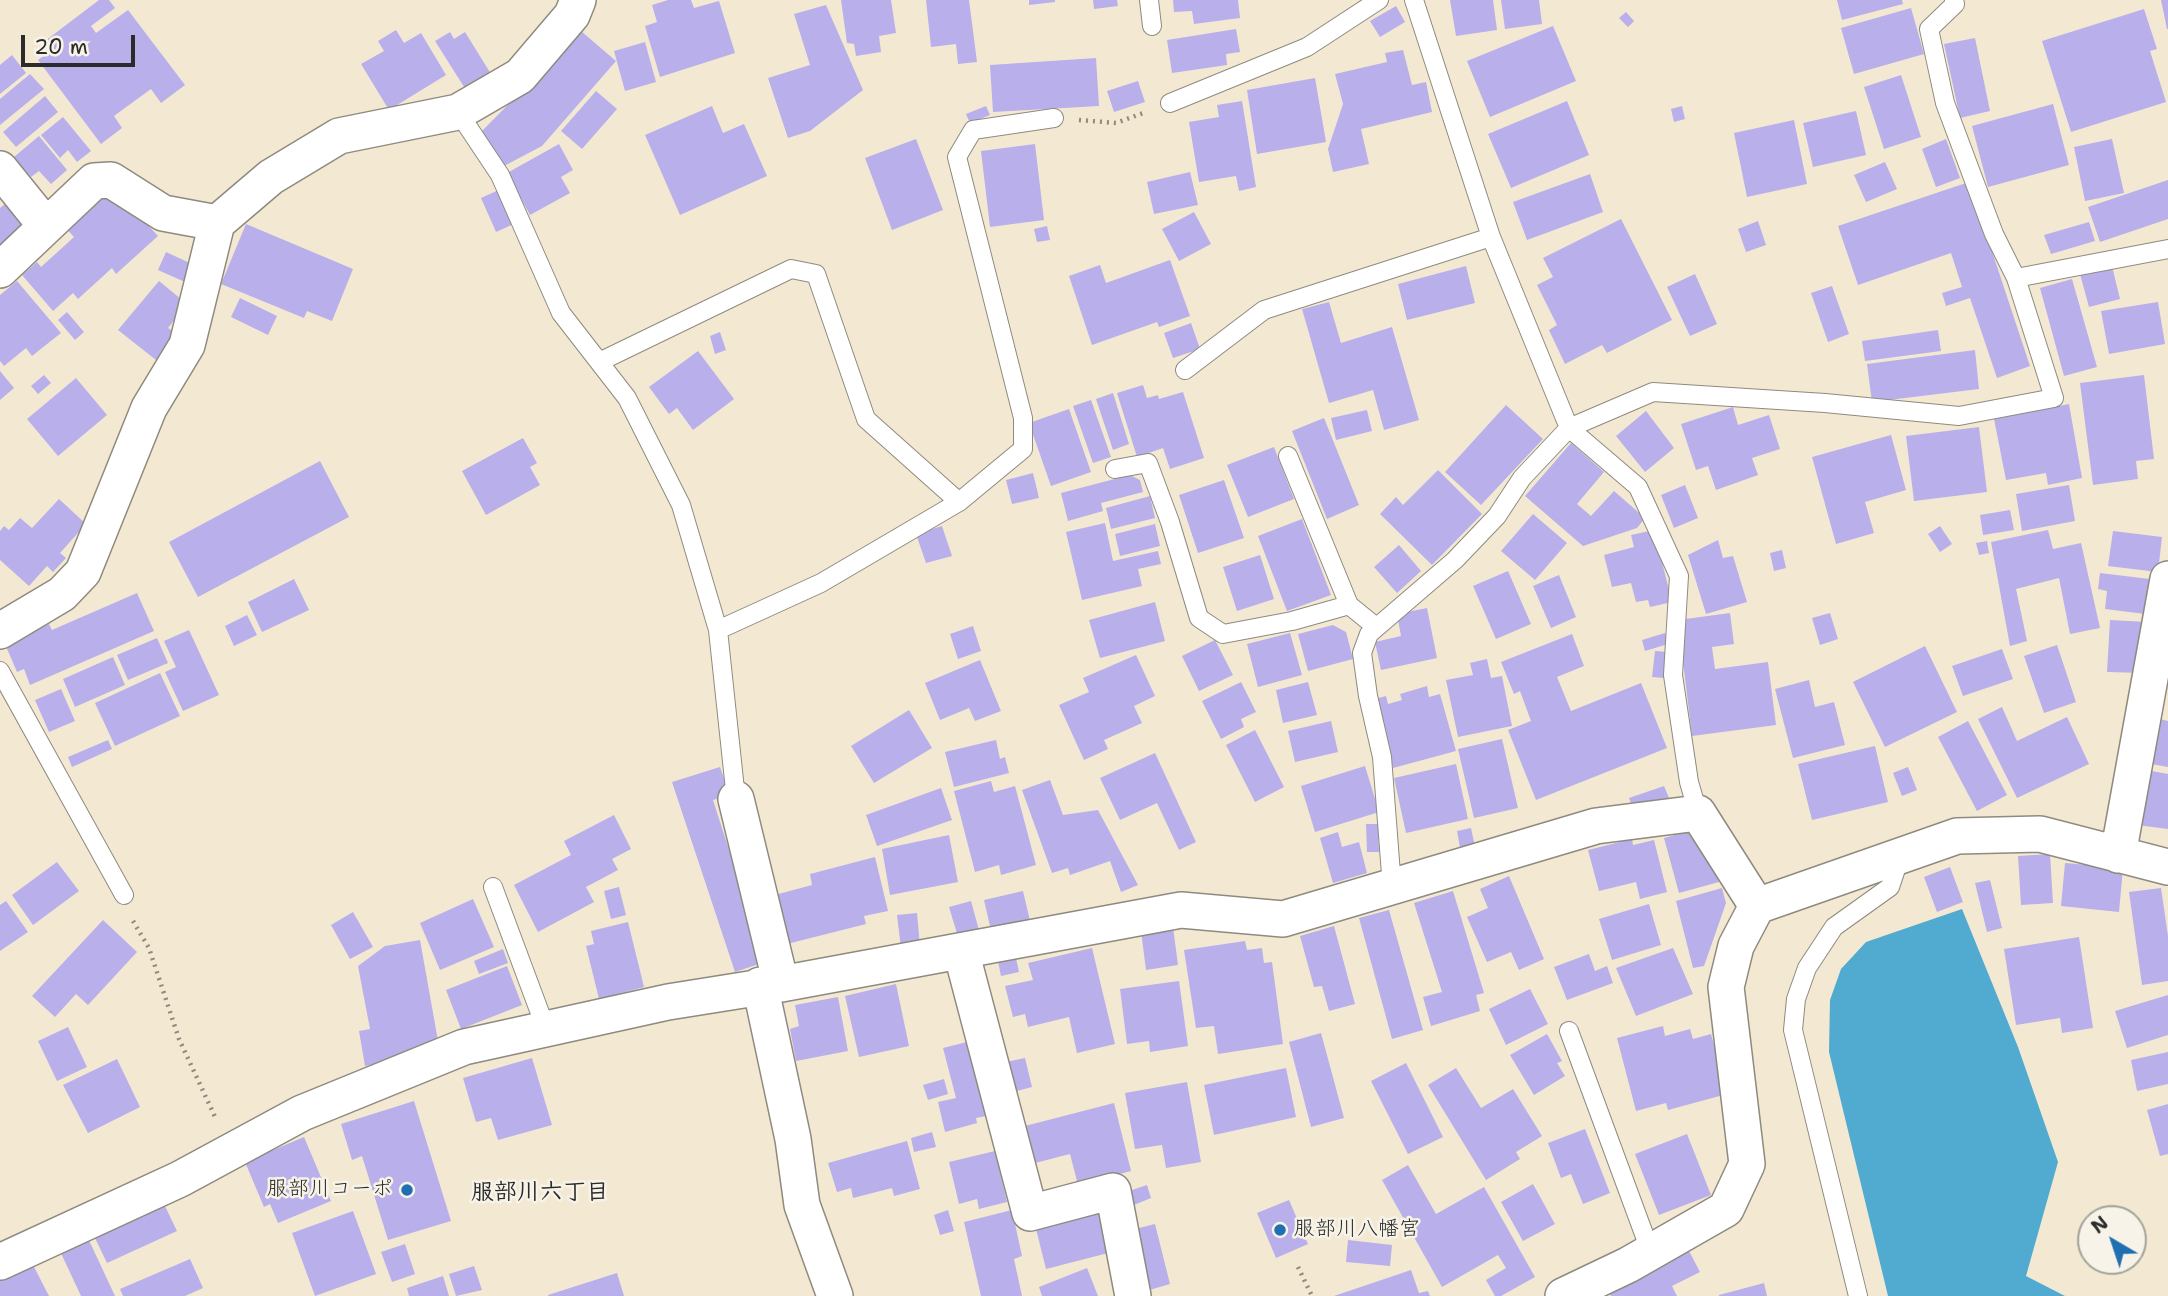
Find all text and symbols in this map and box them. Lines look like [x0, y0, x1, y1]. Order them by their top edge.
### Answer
scale bar [24, 21, 138, 65]
text: 20 m [34, 33, 88, 61]
place label: 服部川コーポ [267, 1177, 393, 1203]
district label: 服部川六丁目 [471, 1179, 609, 1207]
marker: 服部川コーポ [399, 1182, 415, 1198]
north arrow [2077, 1205, 2147, 1275]
text: N [2086, 1210, 2113, 1239]
place label: 服部川八幡宮 [1294, 1217, 1420, 1243]
marker: 服部川八幡宮 [1272, 1222, 1288, 1238]

